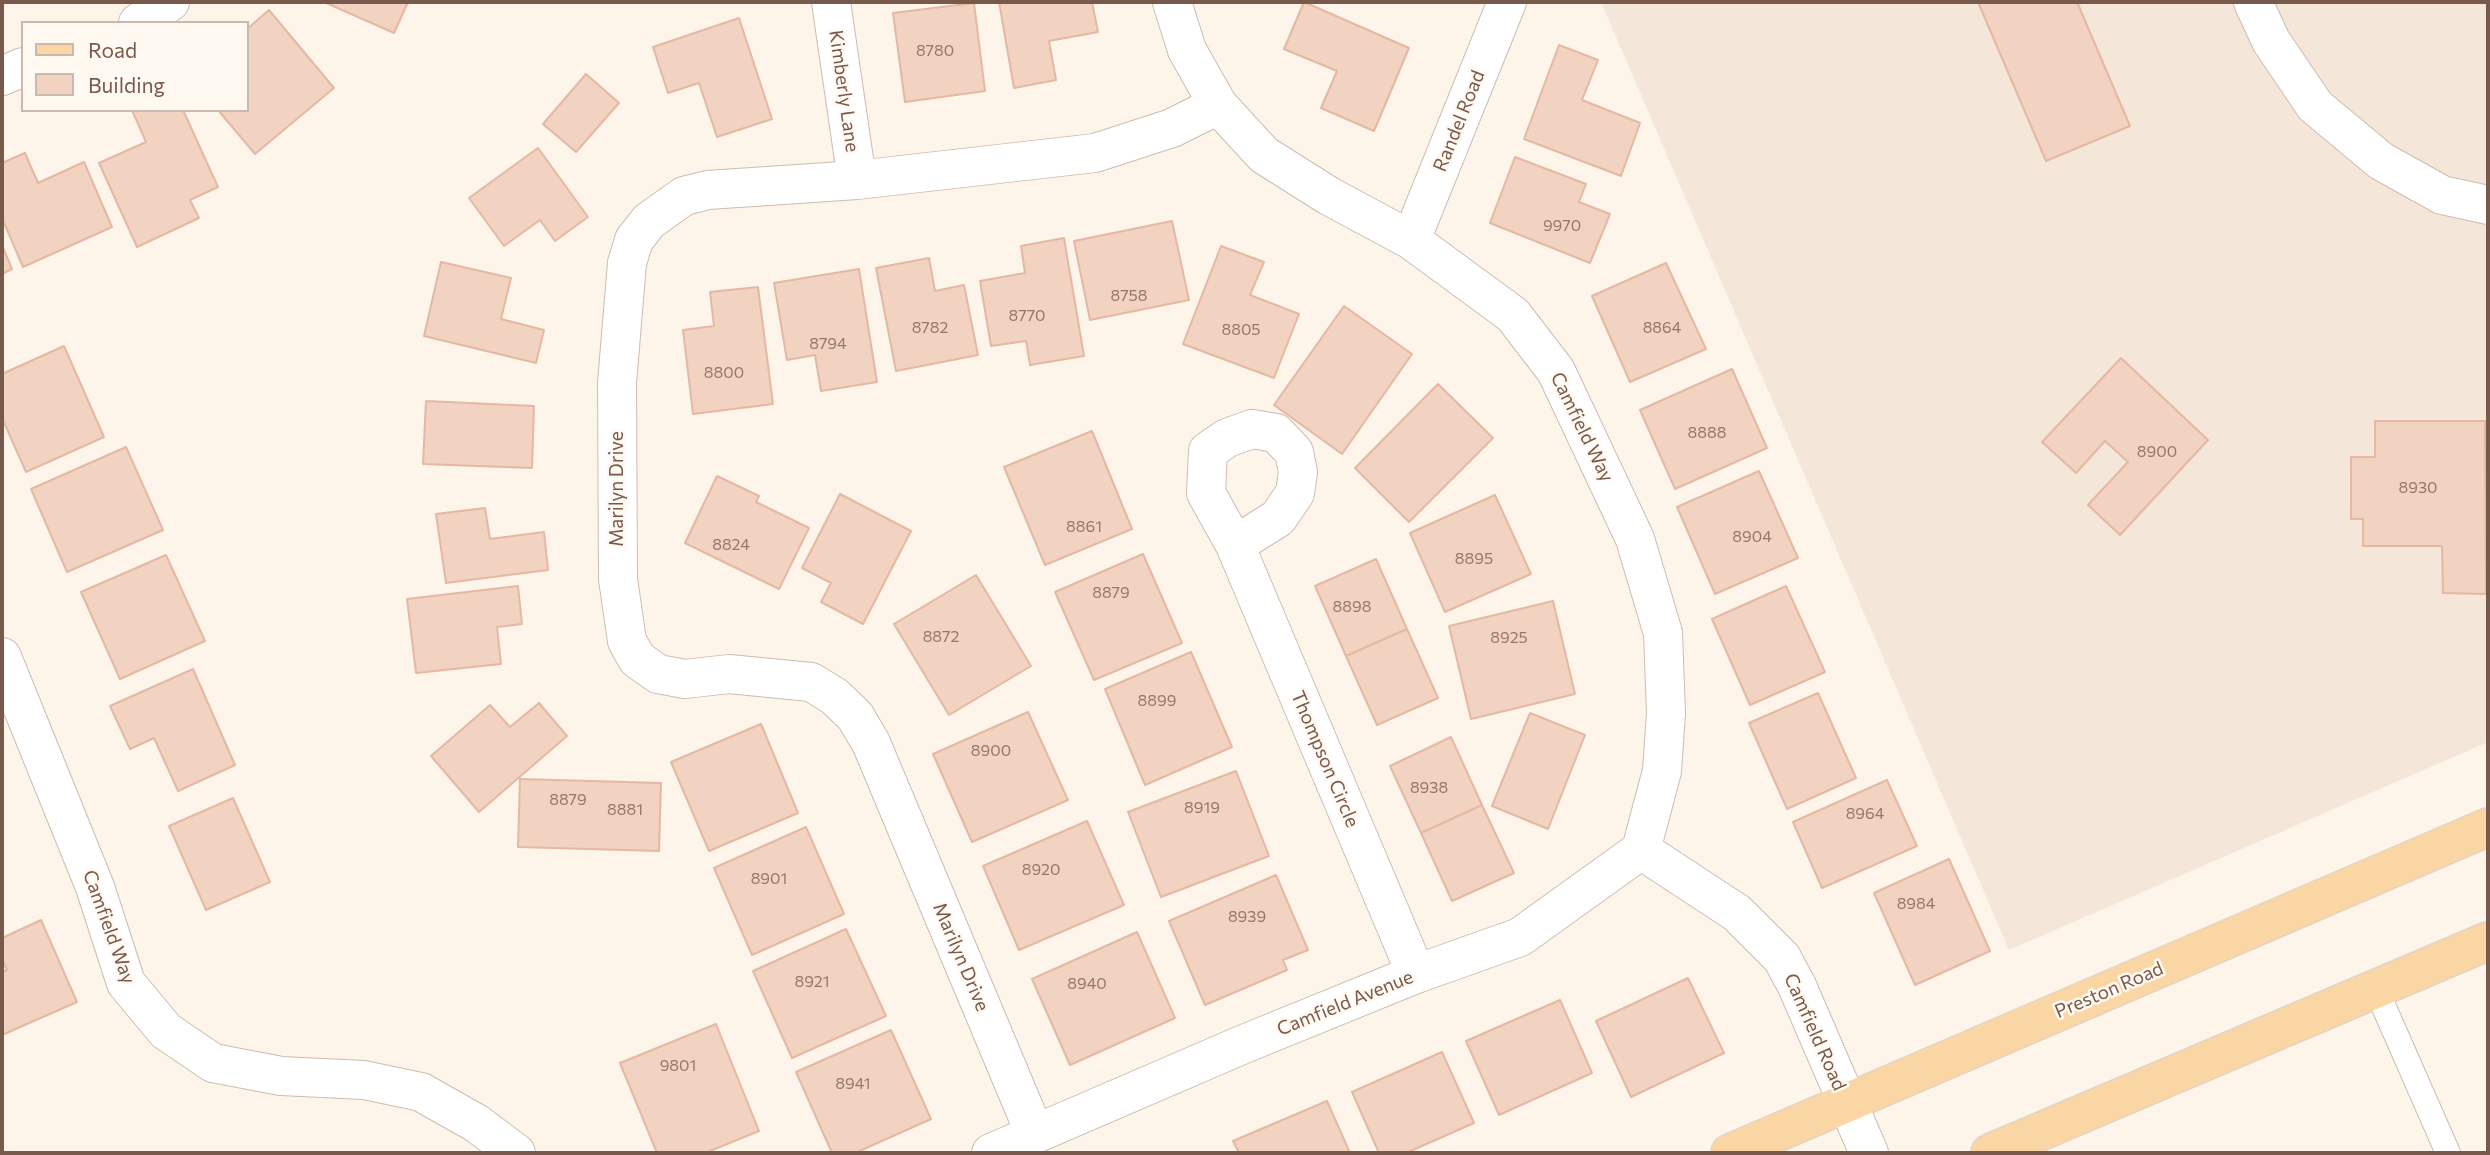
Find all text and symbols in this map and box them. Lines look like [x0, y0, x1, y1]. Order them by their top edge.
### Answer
legend [21, 21, 248, 112]
street label: Kimberly Lane [824, 28, 864, 154]
text: Road [88, 37, 137, 62]
house number: 8780 [916, 41, 954, 61]
street label: Randel Road [1428, 67, 1490, 175]
text: Building [88, 72, 165, 97]
house number: 9970 [1543, 216, 1581, 236]
house number: 8758 [1111, 286, 1147, 306]
house number: 8770 [1009, 306, 1045, 326]
house number: 8782 [912, 318, 948, 338]
house number: 8864 [1643, 318, 1681, 338]
house number: 8805 [1221, 320, 1261, 340]
house number: 8794 [809, 334, 847, 354]
house number: 8800 [704, 363, 744, 383]
street label: Camfield Way [1546, 368, 1618, 486]
house number: 8888 [1688, 423, 1726, 443]
street label: Marilyn Drive [606, 431, 628, 547]
house number: 8900 [2137, 442, 2177, 462]
house number: 8930 [2399, 478, 2437, 498]
house number: 8861 [1066, 517, 1102, 537]
house number: 8904 [1732, 527, 1772, 547]
house number: 8824 [712, 535, 750, 555]
house number: 8895 [1455, 549, 1493, 569]
house number: 8879 [1092, 583, 1130, 603]
house number: 8898 [1333, 597, 1371, 617]
house number: 8872 [923, 627, 959, 647]
house number: 8925 [1490, 628, 1528, 648]
street label: Thompson Circle [1286, 687, 1364, 831]
house number: 8899 [1138, 691, 1176, 711]
house number: 8900 [971, 741, 1011, 761]
house number: 8938 [1410, 778, 1448, 798]
house number: 8879 [549, 790, 587, 810]
house number: 8919 [1184, 798, 1220, 818]
house number: 8881 [607, 800, 643, 820]
house number: 8964 [1846, 804, 1884, 824]
house number: 8920 [1022, 860, 1060, 880]
street label: Camfield Way [78, 867, 140, 987]
house number: 8901 [751, 869, 787, 889]
house number: 8984 [1897, 894, 1935, 914]
street label: Marilyn Drive [928, 899, 994, 1015]
house number: 8939 [1228, 907, 1266, 927]
street label: Preston Road [2051, 957, 2167, 1023]
street label: Camfield Avenue [1274, 965, 1416, 1041]
street label: Camfield Road [1779, 970, 1851, 1094]
house number: 8921 [794, 972, 830, 992]
house number: 8940 [1067, 974, 1107, 994]
house number: 9801 [660, 1056, 696, 1076]
house number: 8941 [835, 1074, 871, 1094]

